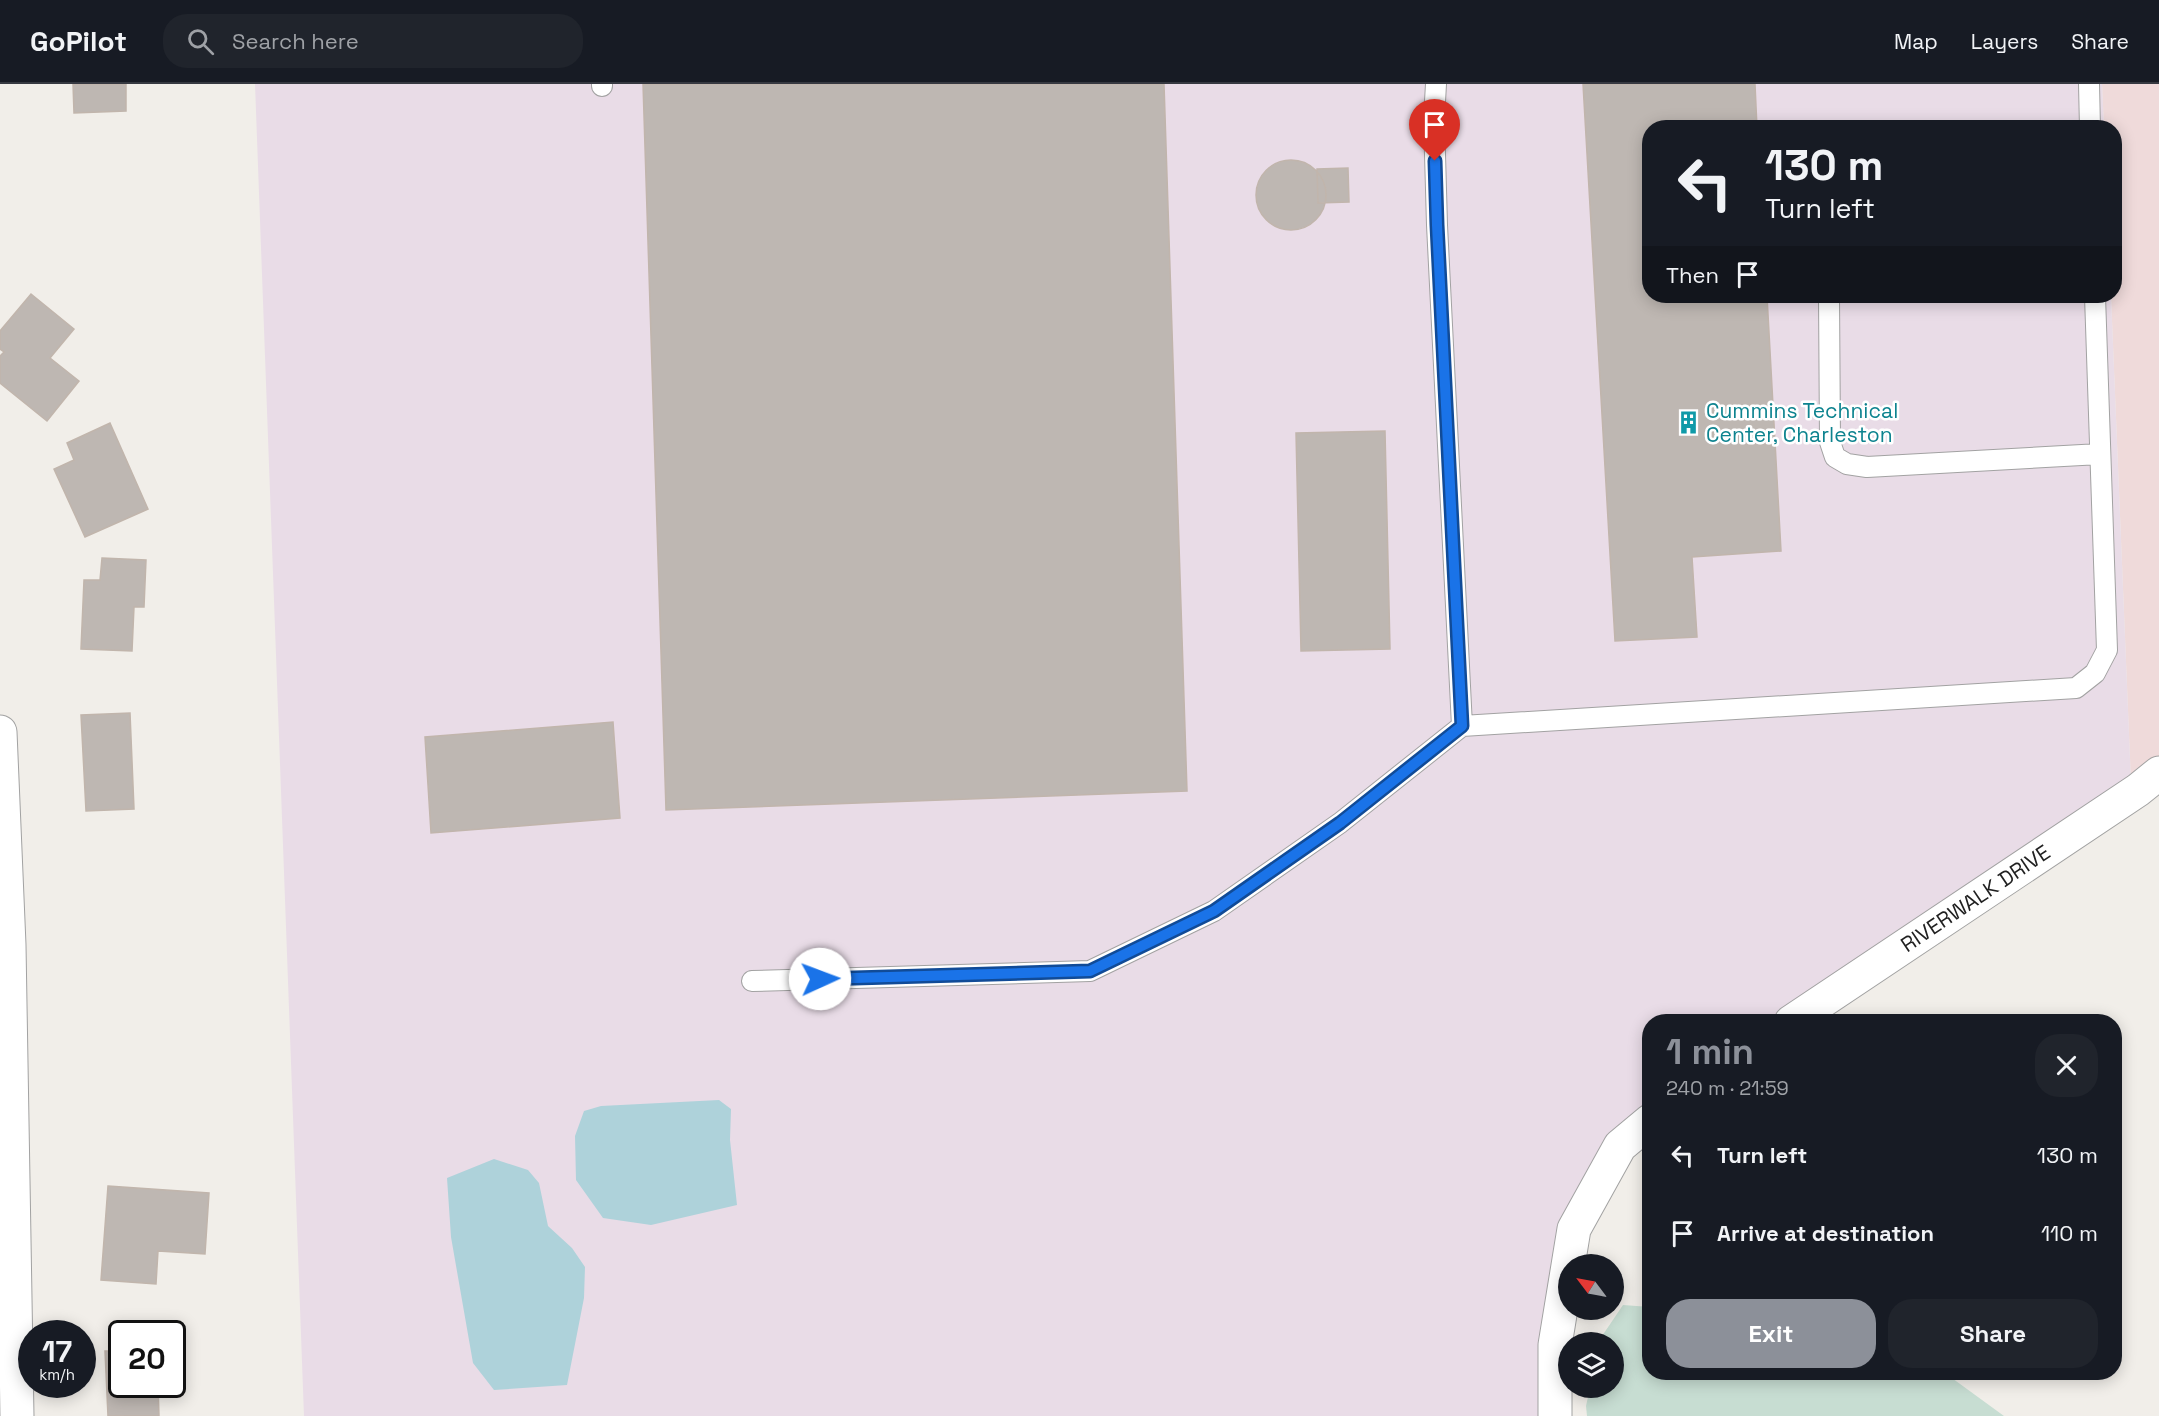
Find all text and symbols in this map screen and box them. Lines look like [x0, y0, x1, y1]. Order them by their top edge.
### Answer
search box [163, 14, 583, 68]
text: GoPilot [30, 23, 127, 59]
icon: search [184, 25, 217, 58]
text: Search here [232, 27, 359, 55]
text: Map [1894, 28, 1938, 55]
text: Layers [1971, 28, 2038, 55]
text: Share [2071, 28, 2129, 55]
pin [1409, 99, 1460, 161]
icon: arrive [1418, 108, 1451, 141]
text: 130 m [1765, 139, 1883, 192]
icon: left [1666, 144, 1744, 222]
text: Turn left [1765, 191, 1875, 226]
icon: arrive [1731, 258, 1764, 291]
text: Then [1666, 261, 1719, 289]
place label: Cummins Technical Center, Charleston [1706, 397, 1898, 448]
building icon: Cummins Technical Center, Charleston [1675, 410, 1701, 436]
street label: RIVERWALK DRIVE [1895, 839, 2055, 958]
position arrow [788, 947, 852, 1011]
text: 1 min [1666, 1029, 1754, 1075]
button: close [2035, 1034, 2098, 1097]
text: 240 m · 21:59 [1666, 1075, 1789, 1101]
icon: left [1666, 1139, 1699, 1172]
text: Turn left [1717, 1141, 1807, 1169]
text: 130 m [2037, 1141, 2098, 1169]
icon: arrive [1666, 1217, 1699, 1250]
text: Arrive at destination [1717, 1219, 1934, 1247]
text: 110 m [2041, 1219, 2098, 1247]
north arrow [1558, 1254, 1624, 1320]
map controls [1558, 1254, 1624, 1398]
button: Exit [1666, 1299, 1876, 1368]
button: Share [1888, 1299, 2098, 1368]
speed limit sign: 20 [108, 1320, 186, 1398]
text: 17 [42, 1332, 72, 1371]
button: layers [1558, 1332, 1624, 1398]
text: km/h [39, 1365, 75, 1384]

